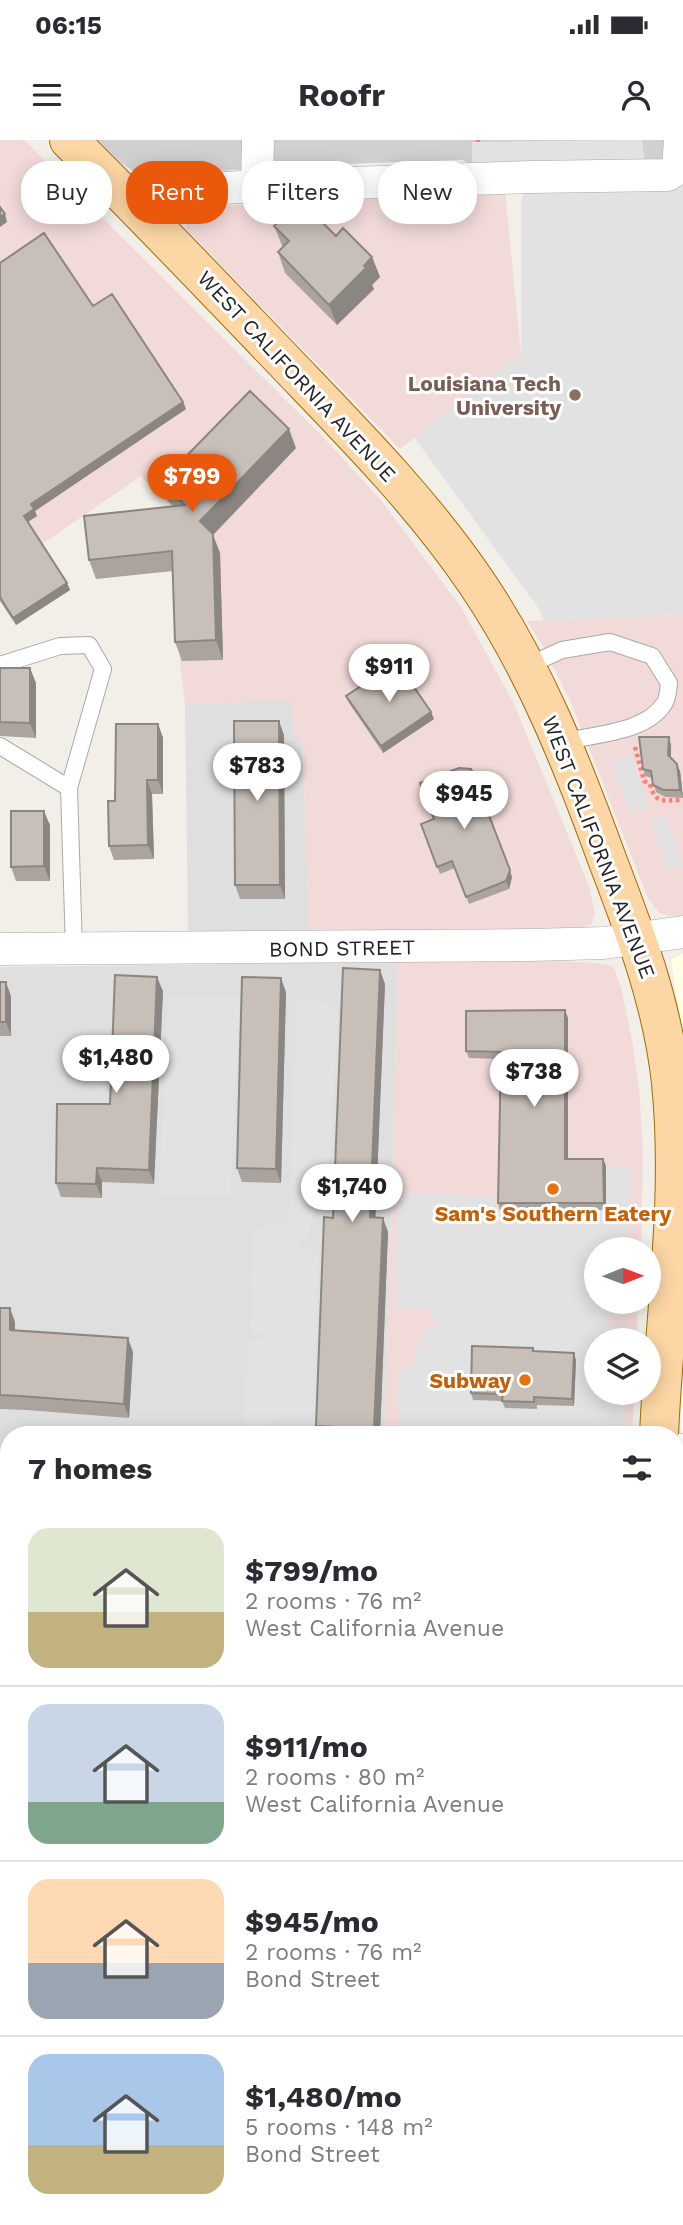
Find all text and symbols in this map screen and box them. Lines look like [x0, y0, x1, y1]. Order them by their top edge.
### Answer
text: 06:15 [35, 10, 102, 40]
icon: menu [28, 76, 66, 114]
text: Roofr [298, 76, 385, 114]
icon: person [617, 76, 655, 114]
chip: Buy [21, 161, 112, 224]
chip: Rent [126, 161, 228, 224]
chip: Filters [242, 161, 364, 224]
chip: New [378, 161, 477, 224]
street label: WEST CALIFORNIA AVENUE [193, 265, 401, 487]
place label: Louisiana Tech University [408, 371, 561, 420]
marker: Louisiana Tech University [567, 387, 583, 403]
pin: $799 [151, 454, 233, 514]
text: $799 [163, 463, 221, 490]
pin: $911 [348, 644, 430, 704]
text: $911 [365, 653, 413, 680]
street label: WEST CALIFORNIA AVENUE [537, 712, 661, 982]
pin: $783 [216, 744, 298, 803]
text: $783 [229, 752, 285, 779]
pin: $945 [423, 772, 505, 831]
text: $945 [435, 780, 493, 807]
street label: BOND STREET [269, 934, 416, 962]
pin: $1,480 [59, 1035, 173, 1095]
text: $1,480 [78, 1044, 154, 1071]
pin: $738 [493, 1049, 575, 1109]
text: $738 [506, 1058, 562, 1085]
pin: $1,740 [295, 1164, 409, 1224]
text: $1,740 [317, 1173, 387, 1200]
marker: Sam's Southern Eatery [545, 1181, 561, 1197]
place label: Sam's Southern Eatery [435, 1201, 671, 1226]
north arrow [584, 1237, 662, 1314]
map controls [584, 1237, 661, 1405]
button: layers [584, 1328, 661, 1405]
place label: Subway [430, 1368, 511, 1393]
marker: Subway [517, 1372, 533, 1388]
icon: filters [618, 1449, 656, 1487]
text: 7 homes [28, 1451, 152, 1486]
text: $799/mo [245, 1553, 378, 1588]
icon: home [84, 1556, 168, 1640]
text: 2 rooms · 76 m² [245, 1588, 421, 1615]
text: West California Avenue [245, 1615, 504, 1642]
text: $911/mo [245, 1729, 368, 1764]
icon: home [84, 1732, 168, 1816]
text: 2 rooms · 80 m² [245, 1764, 424, 1791]
text: West California Avenue [245, 1791, 504, 1818]
text: $945/mo [245, 1904, 379, 1939]
icon: home [84, 1907, 168, 1991]
text: 2 rooms · 76 m² [245, 1939, 421, 1966]
text: Bond Street [245, 1966, 380, 1993]
text: $1,480/mo [245, 2079, 402, 2114]
icon: home [84, 2082, 168, 2166]
text: 5 rooms · 148 m² [245, 2114, 433, 2141]
text: Bond Street [245, 2141, 380, 2168]

